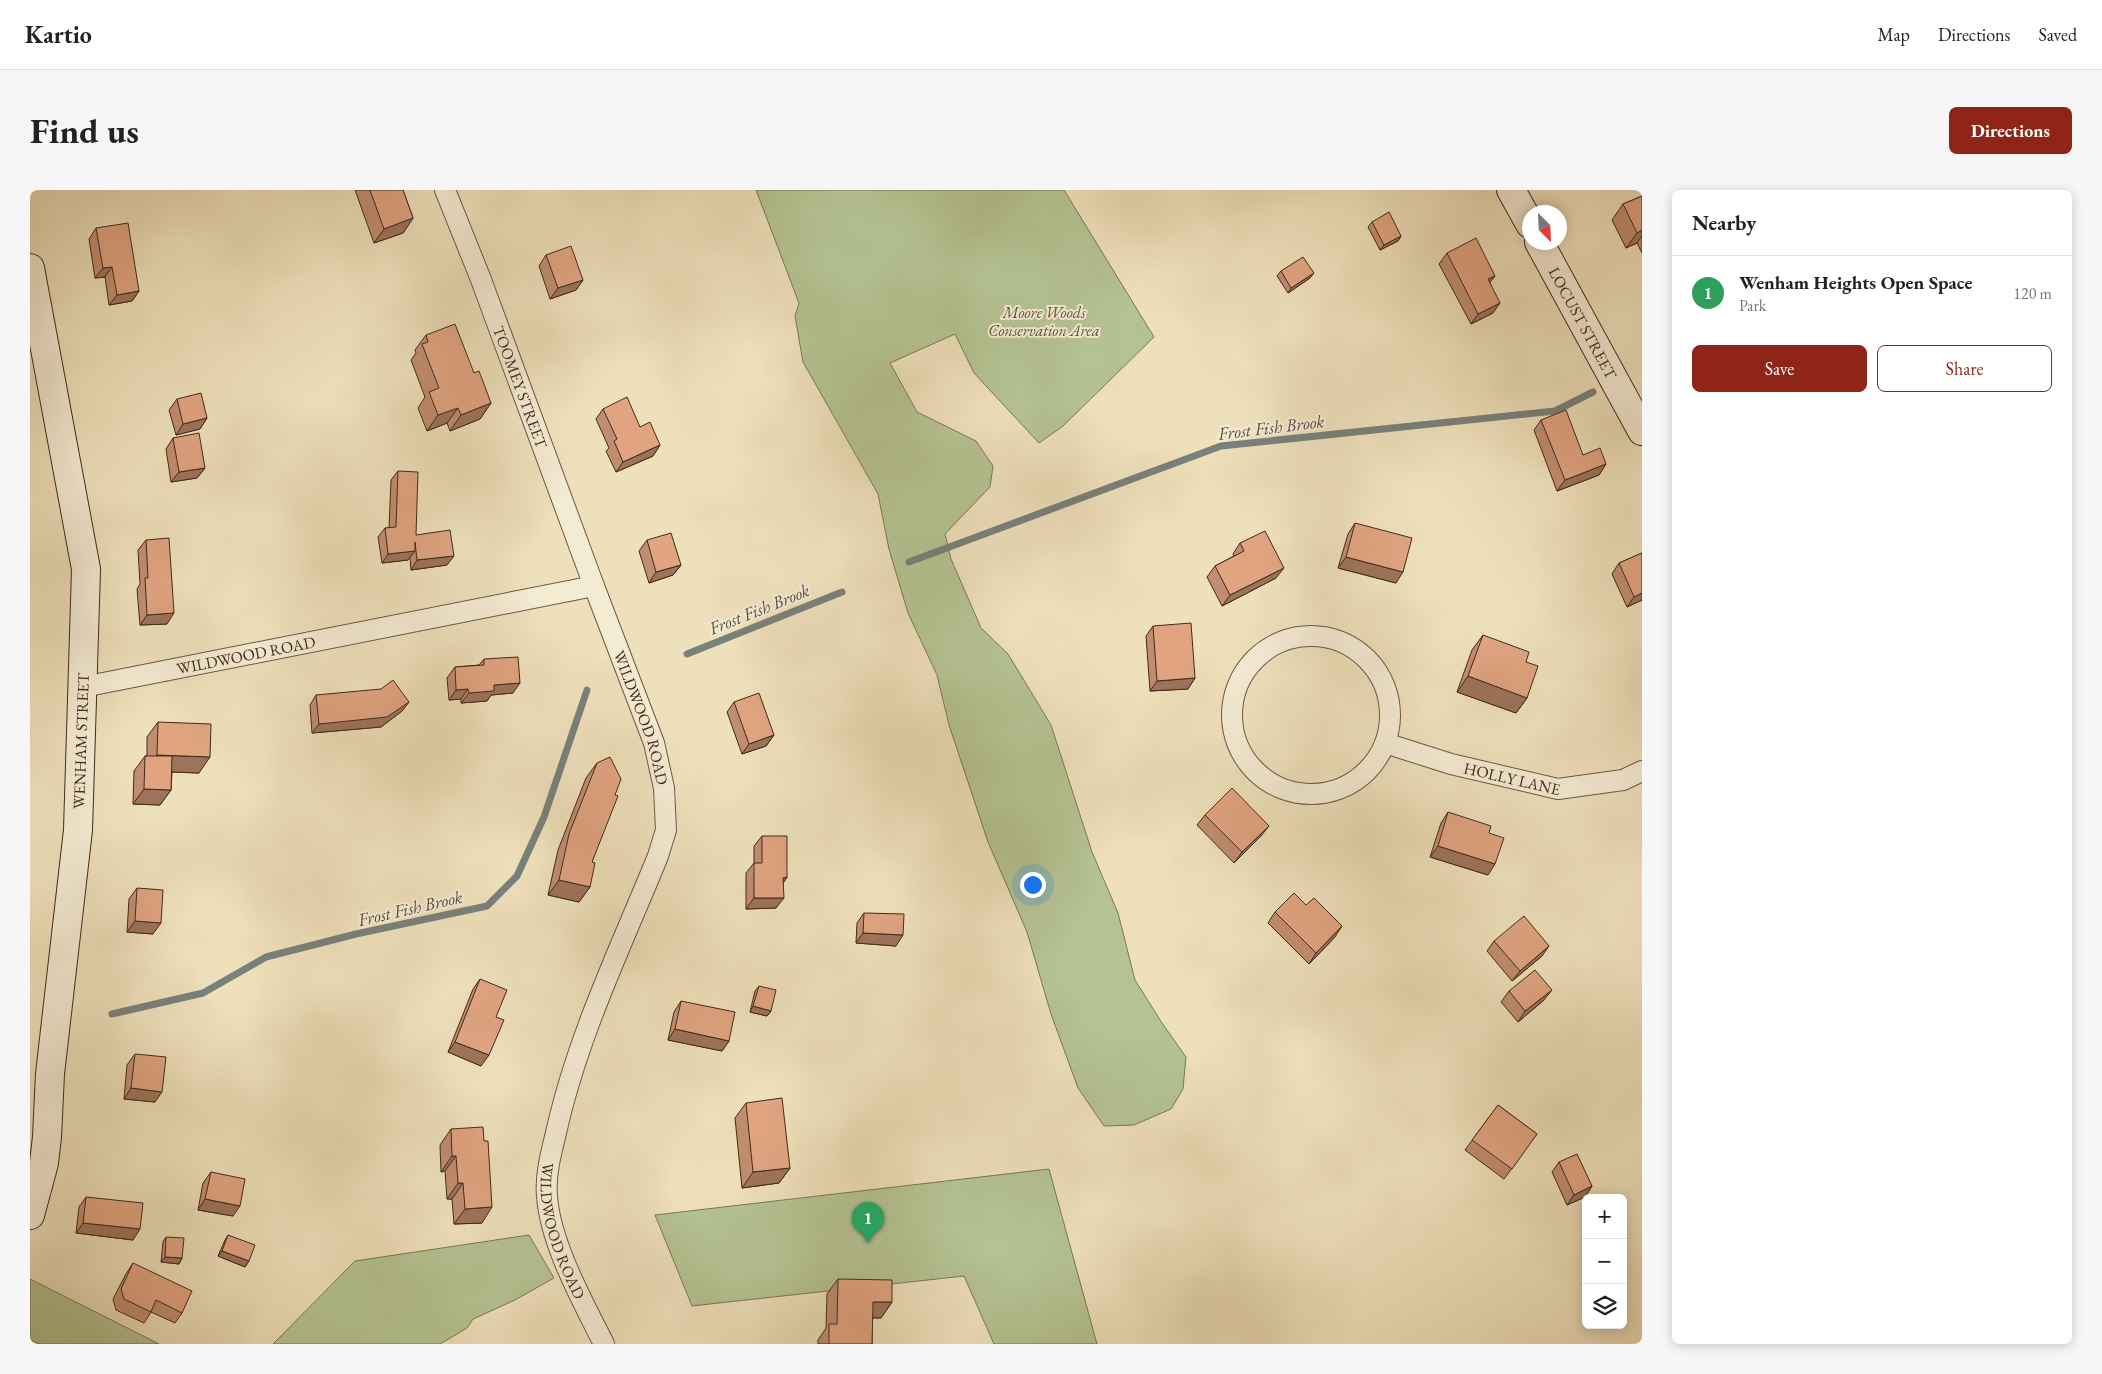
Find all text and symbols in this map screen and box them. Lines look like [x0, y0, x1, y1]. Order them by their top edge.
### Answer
text: Kartio [25, 19, 92, 50]
text: Map [1878, 23, 1910, 46]
text: Directions [1938, 23, 2010, 46]
text: Saved [2038, 23, 2077, 46]
button: Directions [1949, 107, 2072, 154]
text: Find us [30, 108, 139, 153]
north arrow [1522, 205, 1567, 250]
text: Nearby [1692, 209, 1756, 236]
street label: LOCUST STREET [1544, 263, 1622, 383]
text: Wenham Heights Open Space [1739, 270, 1973, 295]
text: 1 [1704, 283, 1712, 304]
text: 120 m [2013, 283, 2052, 304]
text: Park [1739, 295, 1766, 316]
park label: Moore Woods Conservation Area [988, 302, 1100, 341]
street label: TOOMEY STREET [488, 323, 553, 451]
button: Save [1692, 345, 1867, 392]
button: Share [1877, 345, 2052, 392]
water label: Frost Fish Brook [1216, 409, 1325, 445]
water label: Frost Fish Brook [704, 578, 813, 640]
street label: WILDWOOD ROAD [175, 631, 317, 679]
street label: WILDWOOD ROAD [609, 647, 673, 787]
street label: WENHAM STREET [68, 672, 94, 809]
street label: HOLLY LANE [1462, 757, 1562, 800]
your location [1020, 872, 1046, 898]
water label: Frost Fish Brook [354, 885, 465, 931]
street label: WILDWOOD ROAD [536, 1161, 590, 1302]
map controls [1582, 1194, 1627, 1329]
button: + [1582, 1194, 1627, 1239]
pin: 1 [852, 1202, 884, 1243]
button: − [1582, 1239, 1627, 1284]
button: layers [1582, 1284, 1627, 1329]

